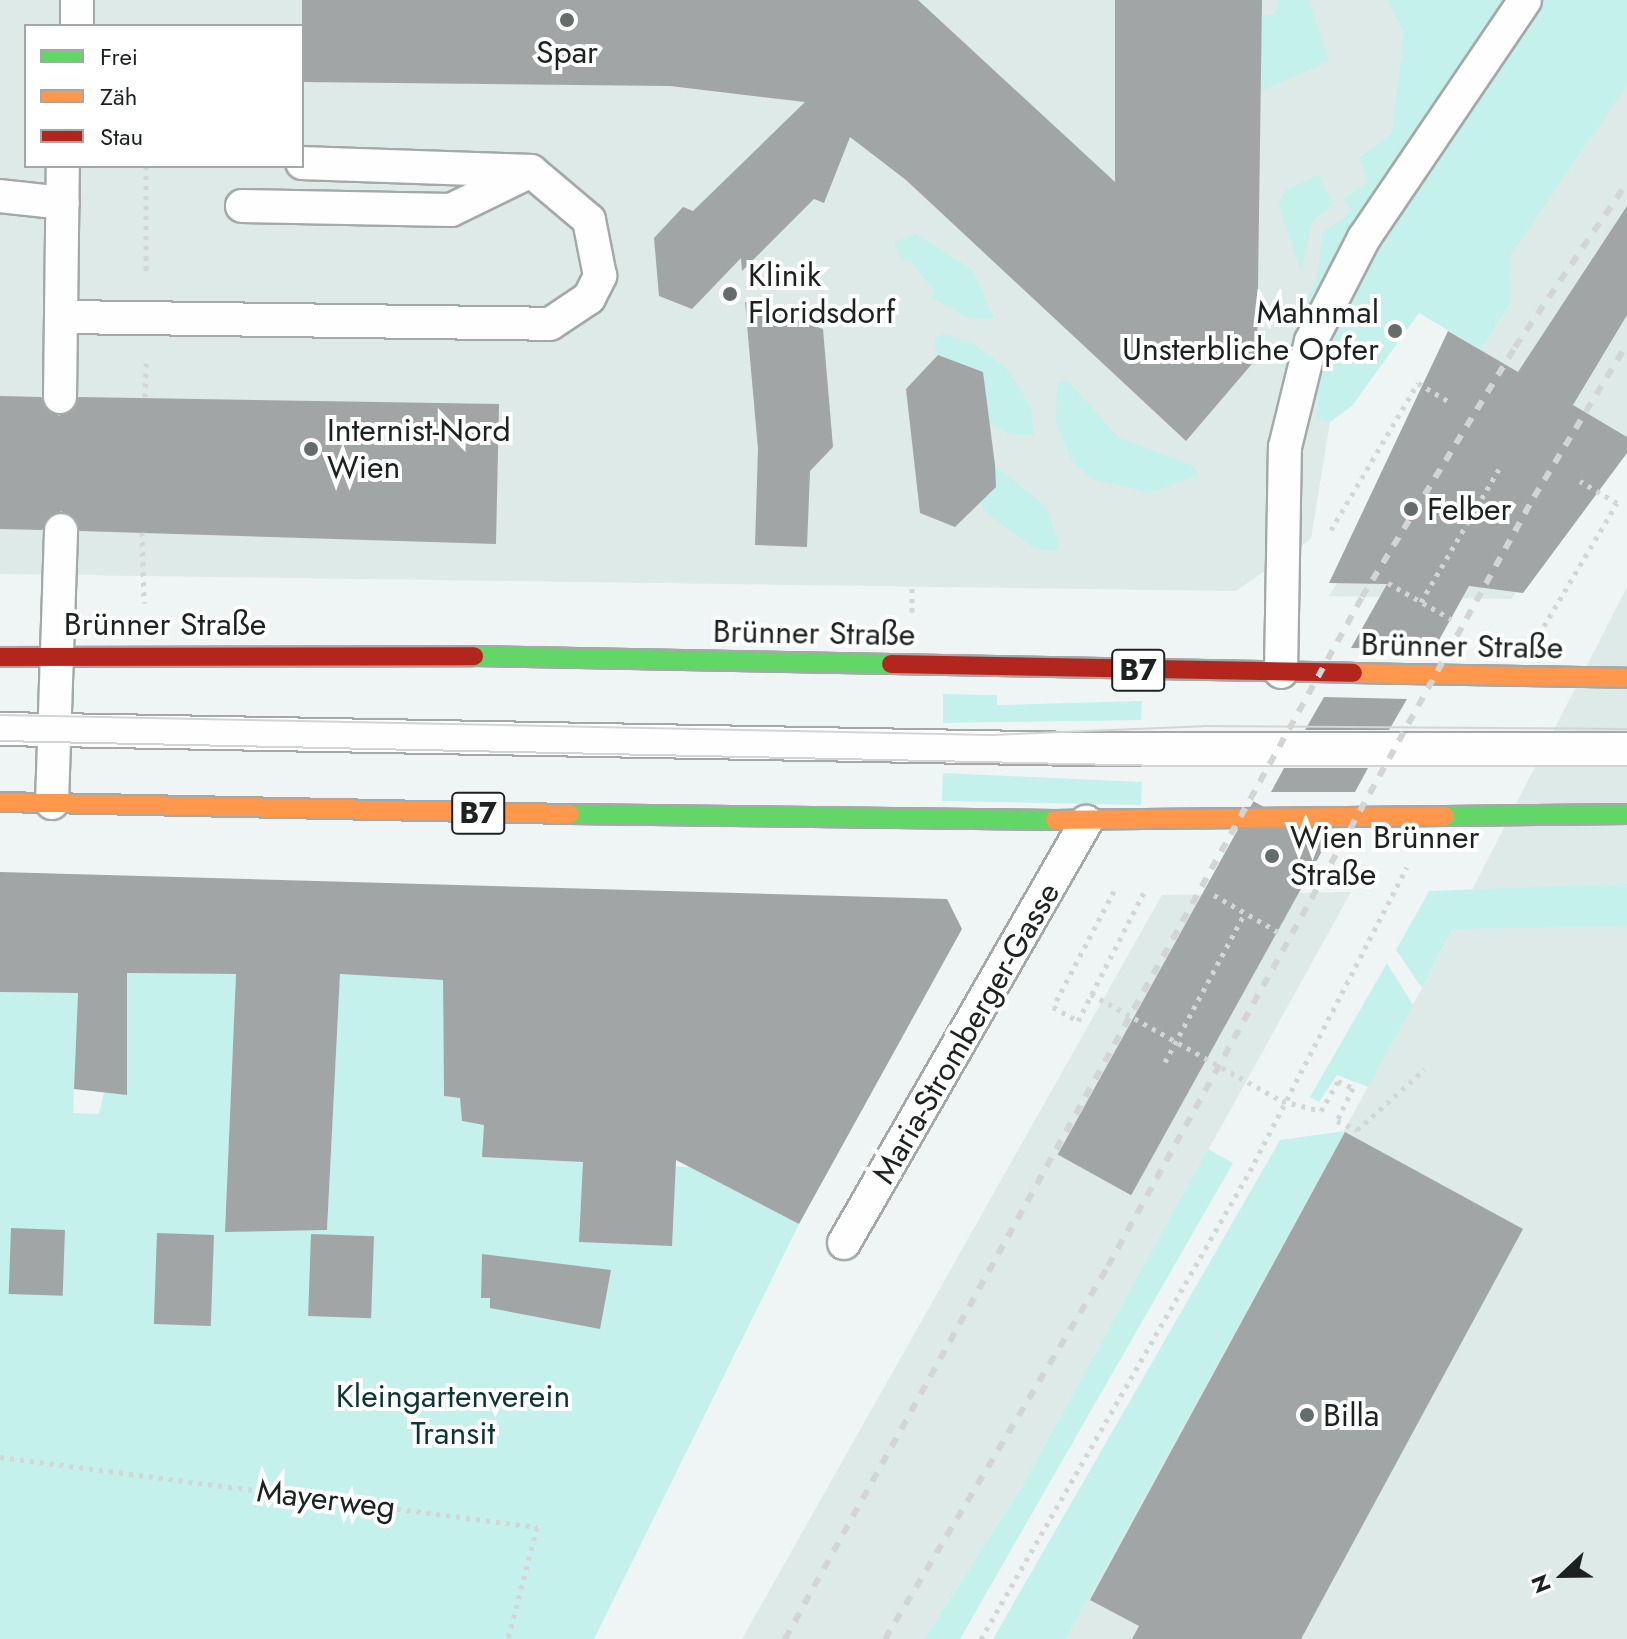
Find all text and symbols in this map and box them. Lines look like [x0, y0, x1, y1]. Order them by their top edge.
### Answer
marker: Spar [558, 11, 576, 29]
legend [24, 24, 304, 168]
place label: Spar [536, 33, 598, 71]
text: Frei [100, 39, 138, 74]
text: Zäh [100, 79, 137, 114]
text: Stau [100, 119, 143, 154]
place label: Klinik Floridsdorf [748, 257, 895, 332]
marker: Klinik Floridsdorf [719, 283, 741, 305]
place label: Mahnmal Unsterbliche Opfer [1122, 294, 1379, 369]
marker: Mahnmal Unsterbliche Opfer [1386, 322, 1404, 340]
place label: Internist-Nord Wien [327, 412, 511, 487]
marker: Internist-Nord Wien [302, 440, 320, 458]
place label: Felber [1427, 490, 1512, 528]
marker: Felber [1402, 500, 1420, 518]
street label: Brünner Straße [64, 605, 266, 643]
street label: Brünner Straße [712, 612, 916, 654]
street label: Brünner Straße [1360, 625, 1564, 667]
road number: B7 [1110, 644, 1166, 696]
road number: B7 [450, 787, 506, 839]
place label: Wien Brünner Straße [1290, 819, 1480, 894]
marker: Wien Brünner Straße [1261, 845, 1283, 867]
street label: Maria-Stromberger-Gasse [864, 876, 1068, 1190]
park label: Kleingartenverein Transit [336, 1378, 570, 1453]
place label: Billa [1323, 1396, 1379, 1434]
marker: Billa [1298, 1406, 1316, 1424]
street label: Mayerweg [255, 1471, 397, 1527]
north arrow [1523, 1535, 1603, 1615]
text: N [1523, 1570, 1559, 1598]

